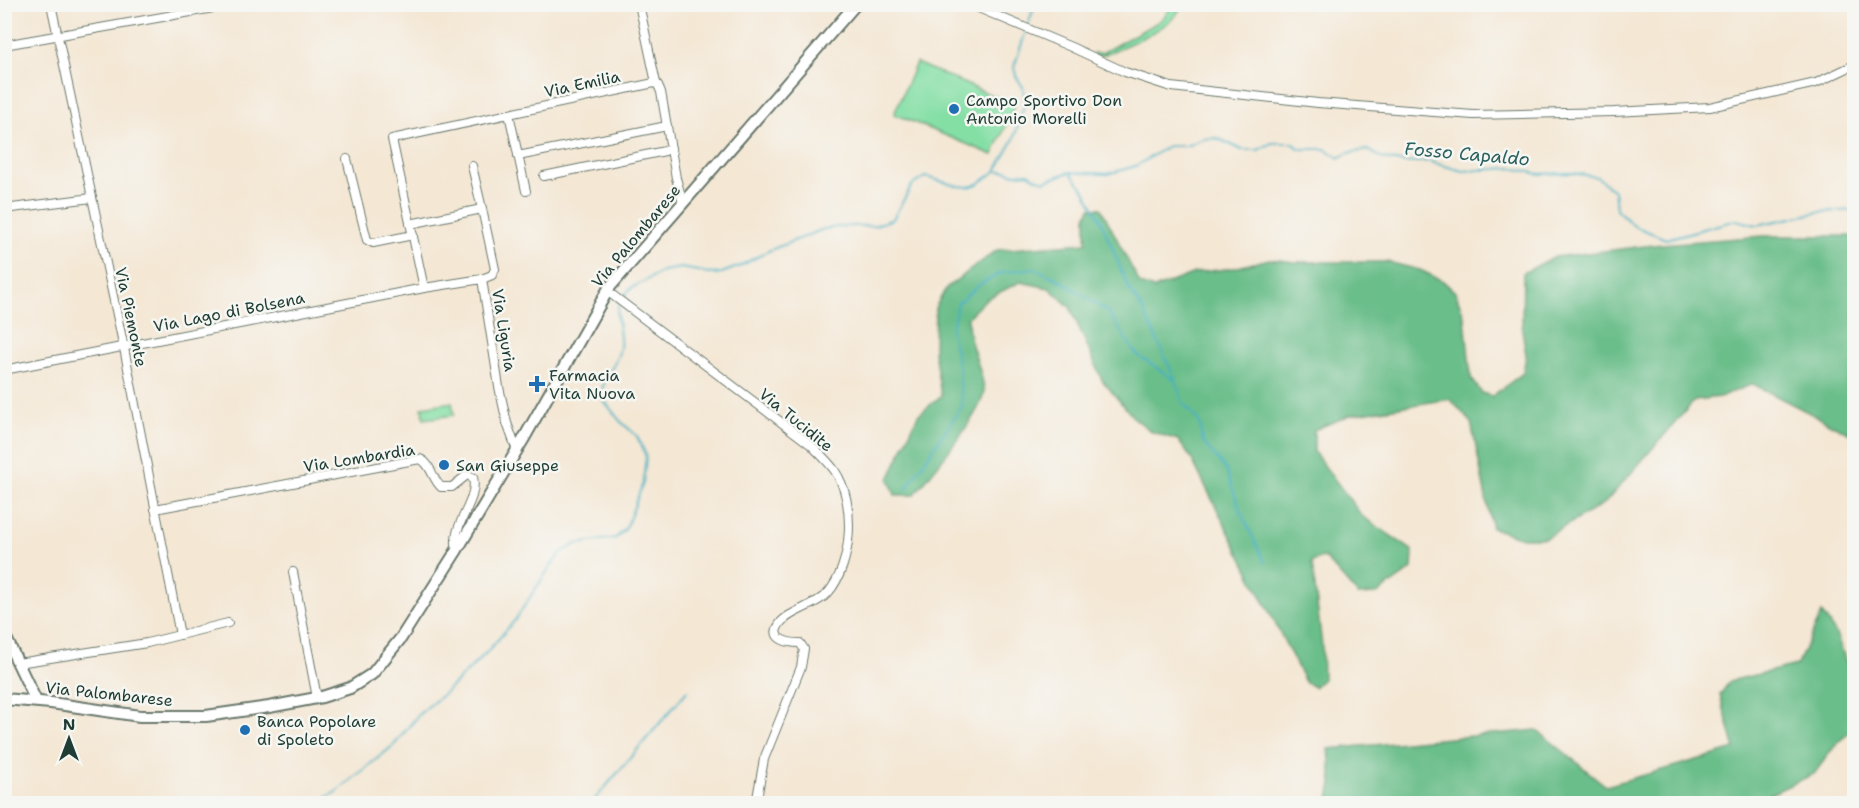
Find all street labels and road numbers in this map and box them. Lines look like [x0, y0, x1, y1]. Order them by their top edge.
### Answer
street label: Via Emilia [542, 66, 622, 102]
street label: Via Palombarese [587, 180, 685, 292]
street label: Via Piemonte [110, 265, 152, 369]
street label: Via Lago di Bolsena [151, 287, 307, 337]
street label: Via Liguria [487, 287, 521, 373]
street label: Via Tucidite [755, 384, 837, 456]
street label: Via Lombardia [302, 439, 416, 477]
street label: Via Palombarese [44, 677, 174, 711]

